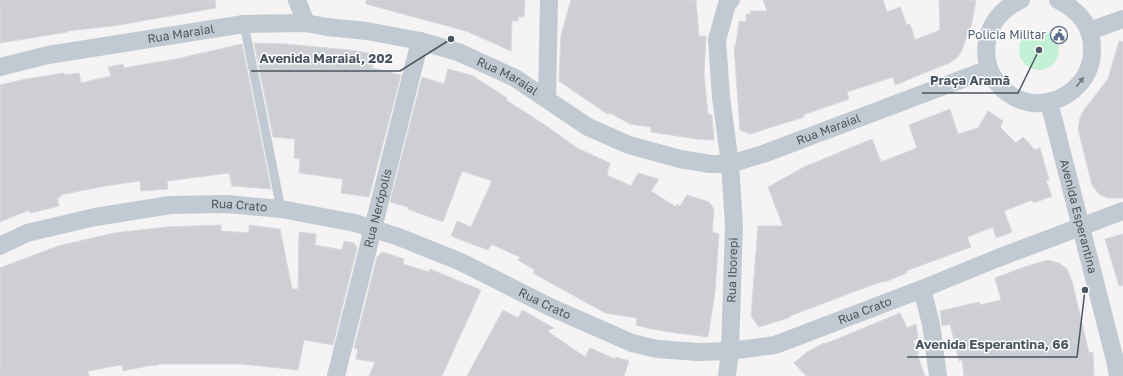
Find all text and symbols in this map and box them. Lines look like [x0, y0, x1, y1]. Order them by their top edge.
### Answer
street label: Rua Maraial [146, 21, 215, 46]
public building icon: Policia Militar [1049, 25, 1069, 45]
place label: Policia Militar [968, 27, 1046, 42]
callout: Avenida Maraial, 202 [251, 46, 400, 71]
text: Avenida Maraial, 202 [259, 50, 393, 66]
street label: Rua Maraial [475, 54, 541, 98]
callout: Praça Aramã [922, 68, 1018, 93]
text: Praça Aramã [930, 72, 1010, 88]
one-way arrow [1076, 76, 1085, 87]
street label: Rua Maraial [794, 110, 863, 148]
street label: Avenida Esperantina [1057, 157, 1101, 275]
street label: Rua Nerópolis [360, 167, 395, 249]
street label: Rua Crato [211, 196, 268, 215]
street label: Rua Iborepi [724, 237, 741, 303]
street label: Rua Crato [516, 284, 573, 322]
street label: Rua Crato [836, 293, 894, 327]
callout: Avenida Esperantina, 66 [907, 332, 1077, 357]
text: Avenida Esperantina, 66 [915, 336, 1069, 352]

